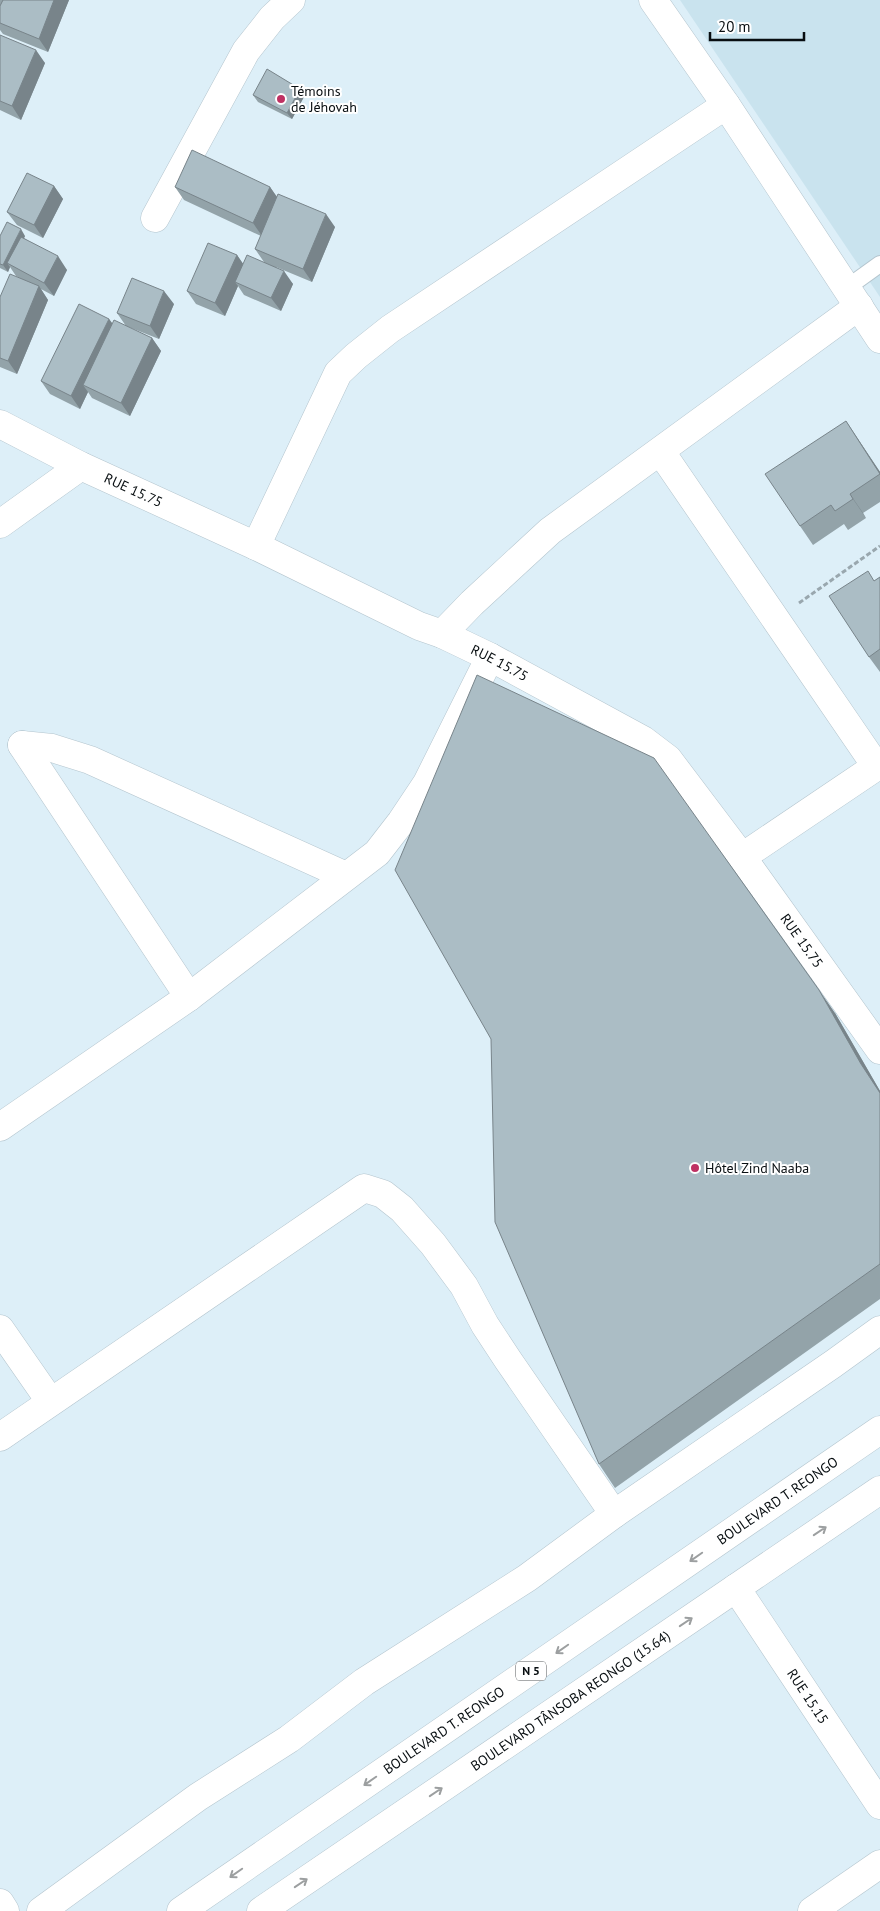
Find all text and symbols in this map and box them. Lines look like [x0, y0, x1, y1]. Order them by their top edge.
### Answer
scale bar [710, 10, 804, 42]
text: 20 m [718, 17, 751, 36]
place label: Témoins de Jéhovah [291, 82, 357, 116]
marker: Témoins de Jéhovah [275, 93, 287, 105]
street label: RUE 15.75 [101, 469, 166, 511]
street label: RUE 15.75 [468, 640, 532, 685]
street label: RUE 15.75 [776, 910, 827, 971]
place label: Hôtel Zind Naaba [705, 1159, 809, 1177]
marker: Hôtel Zind Naaba [689, 1162, 701, 1174]
street label: BOULEVARD T. REONGO [713, 1453, 841, 1549]
one-way arrow [813, 1526, 827, 1536]
one-way arrow [689, 1552, 703, 1562]
one-way arrow [679, 1617, 693, 1627]
street label: BOULEVARD TÂNSOBA REONGO (15.64) [467, 1626, 673, 1775]
one-way arrow [555, 1644, 569, 1654]
road number: N 5 [516, 1662, 546, 1680]
street label: RUE 15.15 [783, 1665, 833, 1727]
street label: BOULEVARD T. REONGO [380, 1682, 508, 1778]
one-way arrow [363, 1776, 377, 1786]
one-way arrow [428, 1787, 442, 1797]
one-way arrow [230, 1868, 244, 1878]
one-way arrow [294, 1878, 308, 1888]

